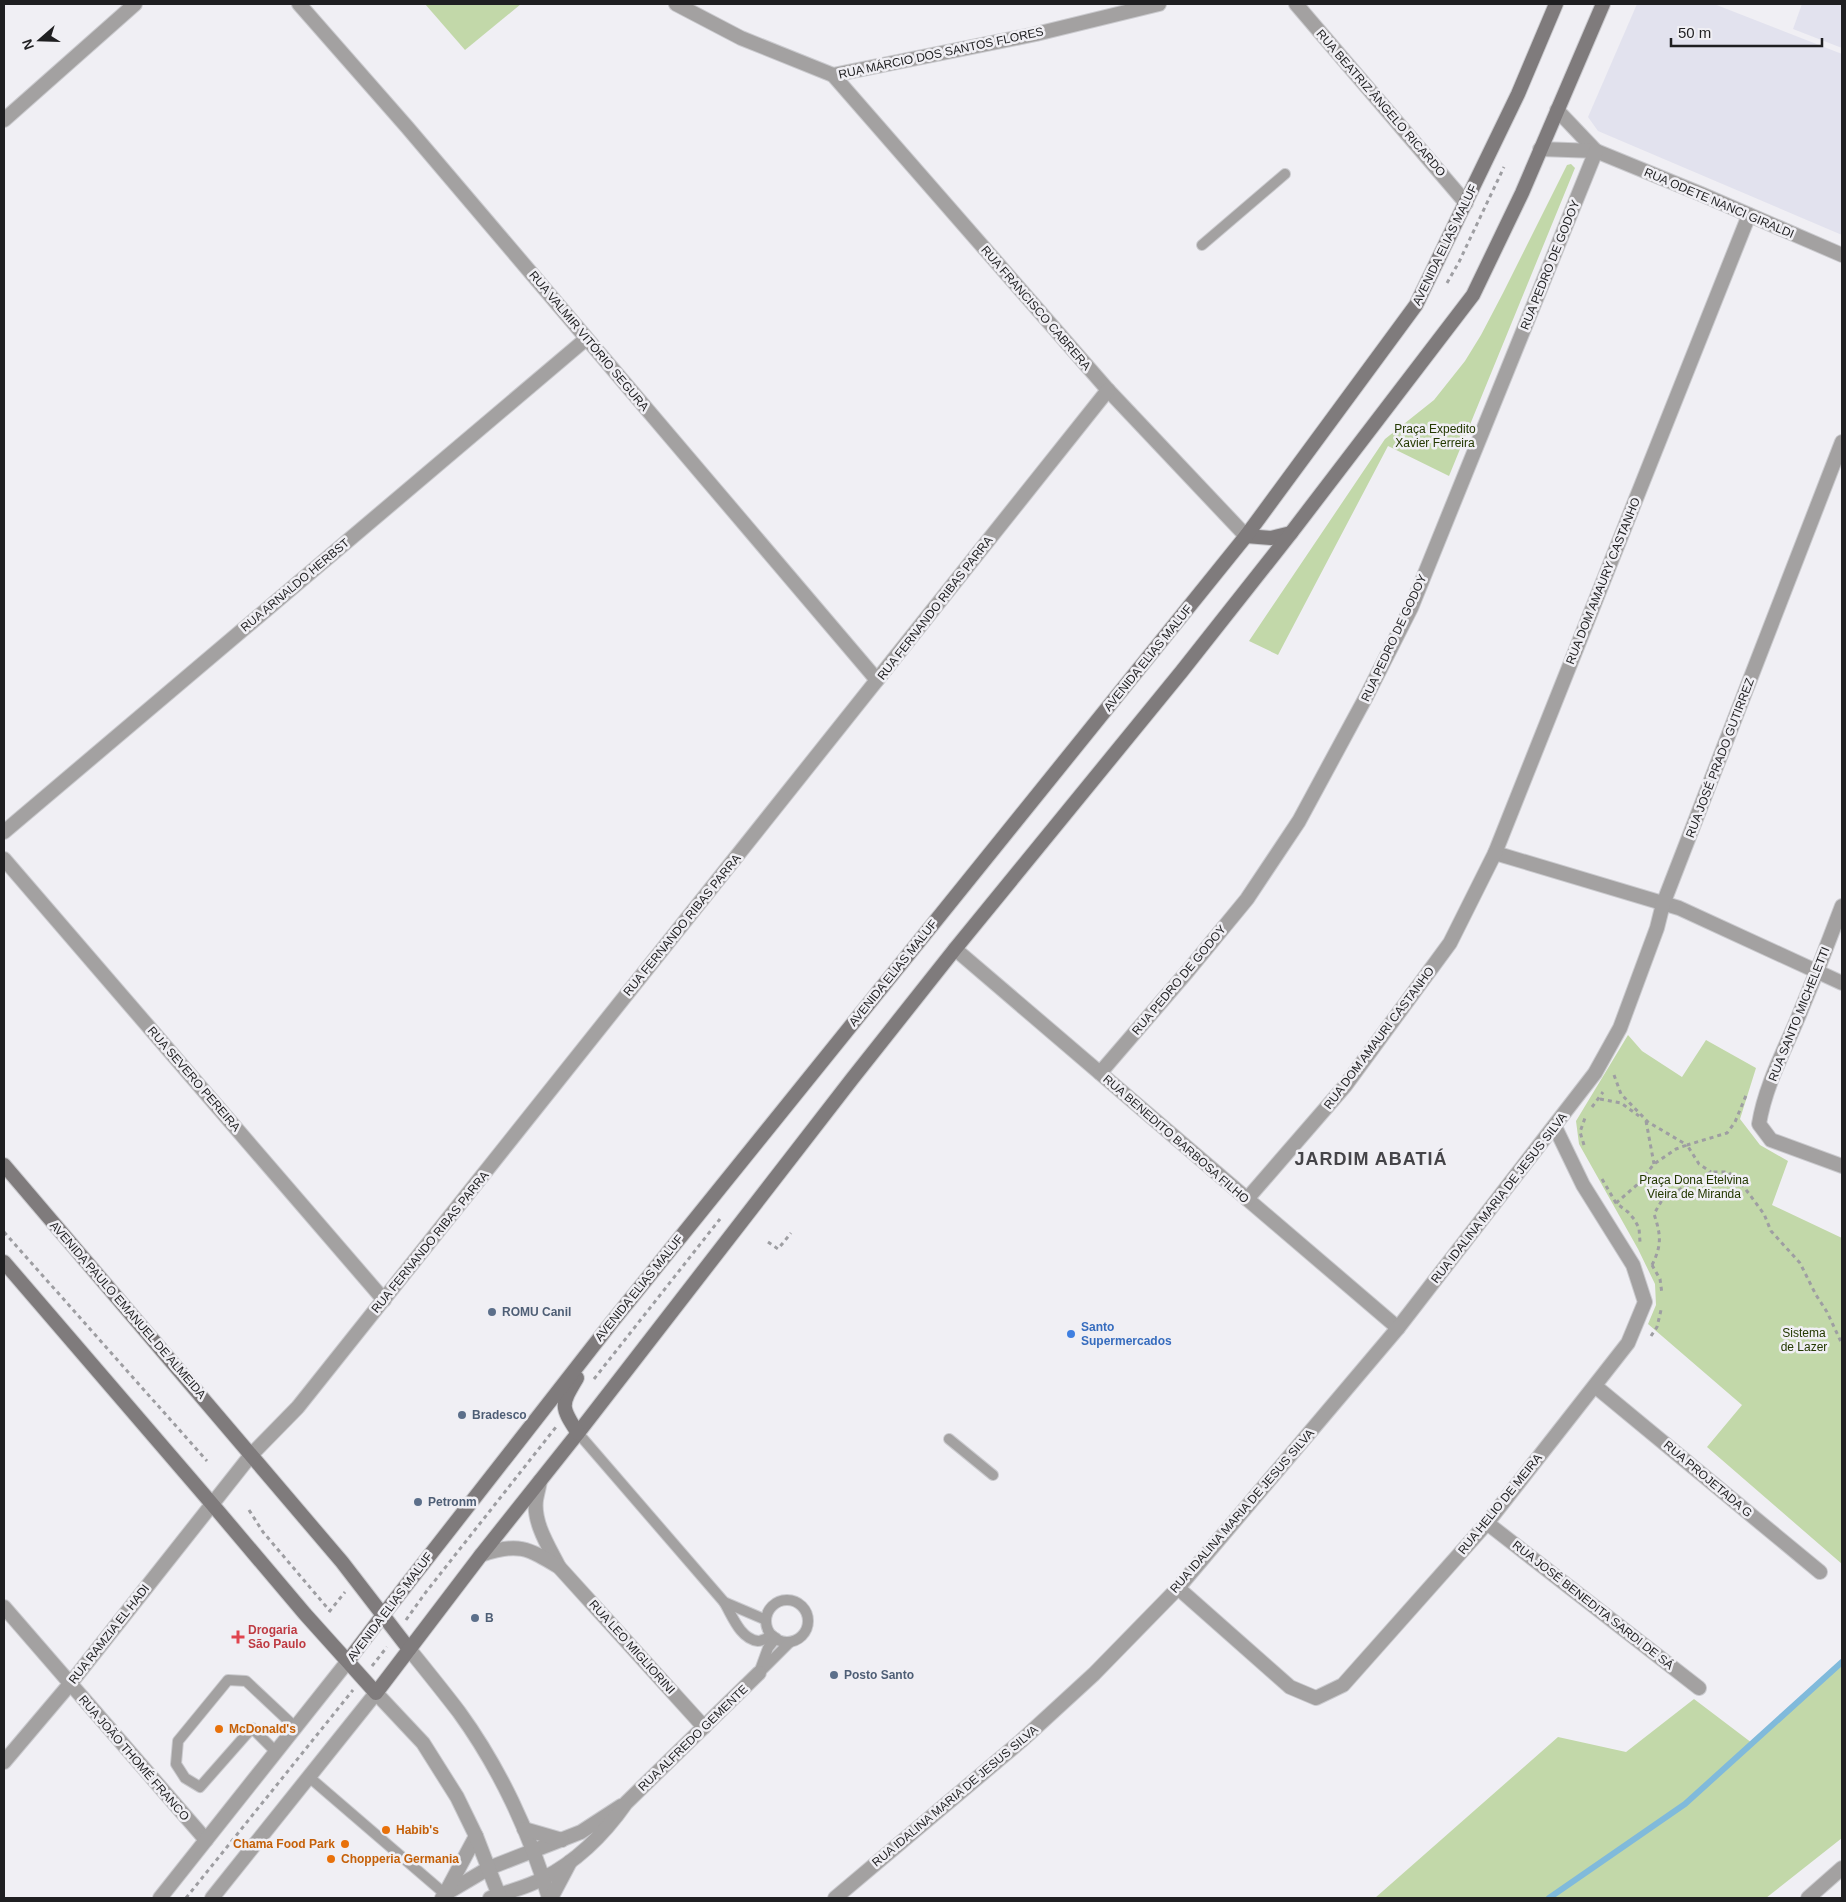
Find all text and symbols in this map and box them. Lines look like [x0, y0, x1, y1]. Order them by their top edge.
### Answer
north arrow [15, 15, 65, 65]
scale bar [1671, 15, 1822, 47]
street label: RUA MÁRCIO DOS SANTOS FLORES [837, 23, 1045, 82]
text: 50 m [1678, 24, 1711, 41]
street label: RUA BEATRIZ ÂNGELO RICARDO [1313, 26, 1449, 179]
text: N [19, 37, 37, 52]
street label: RUA ODETE NANCI GIRALDI [1642, 165, 1796, 241]
street label: AVENIDA ELIAS MALUF [1410, 182, 1480, 308]
street label: RUA PEDRO DE GODOY [1518, 198, 1582, 332]
street label: RUA FRANCISCO CABRERA [978, 243, 1094, 373]
street label: RUA VALMIR VITÓRIO SEGURA [526, 267, 652, 414]
park label: Praça Expedito Xavier Ferreira [1394, 422, 1476, 450]
street label: RUA DOM AMAURY CASTANHO [1563, 496, 1643, 666]
street label: RUA FERNANDO RIBAS PARRA [875, 533, 995, 683]
street label: RUA ARNALDO HERBST [238, 535, 353, 635]
street label: RUA PEDRO DE GODOY [1358, 572, 1430, 704]
street label: AVENIDA ELIAS MALUF [1101, 602, 1195, 714]
street label: RUA JOSÉ PRADO GUTIRREZ [1682, 676, 1757, 840]
street label: RUA FERNANDO RIBAS PARRA [620, 851, 744, 999]
street label: AVENIDA ELIAS MALUF [846, 917, 940, 1029]
street label: RUA PEDRO DE GODOY [1129, 922, 1229, 1038]
street label: RUA SANTO MICHELETTI [1766, 945, 1832, 1083]
street label: RUA DOM AMAURI CASTANHO [1321, 964, 1437, 1112]
street label: RUA SEVERO PEREIRA [145, 1024, 243, 1134]
street label: RUA BENEDITO BARBOSA FILHO [1100, 1072, 1252, 1206]
street label: RUA IDALINA MARIA DE JESUS SILVA [1428, 1110, 1570, 1286]
district label: JARDIM ABATIÁ [1295, 1148, 1448, 1169]
street label: RUA FERNANDO RIBAS PARRA [368, 1168, 492, 1316]
park label: Praça Dona Etelvina Vieira de Miranda [1639, 1173, 1749, 1201]
street label: AVENIDA PAULO EMANUEL DE ALMEIDA [47, 1218, 209, 1402]
street label: AVENIDA ELIAS MALUF [592, 1232, 686, 1344]
place label: ROMU Canil [502, 1305, 571, 1319]
marker: ROMU Canil [486, 1306, 498, 1318]
place label: Santo Supermercados [1081, 1320, 1172, 1348]
park label: Sistema de Lazer [1781, 1326, 1827, 1354]
marker: Santo Supermercados [1065, 1328, 1077, 1340]
place label: Bradesco [472, 1408, 527, 1422]
marker: Bradesco [456, 1409, 468, 1421]
street label: RUA IDALINA MARIA DE JESUS SILVA [1167, 1426, 1317, 1596]
street label: RUA PROJETADA G [1661, 1438, 1755, 1520]
street label: RUA HELIO DE MEIRA [1455, 1451, 1545, 1557]
place label: Petronm [428, 1495, 477, 1509]
marker: Petronm [412, 1496, 424, 1508]
street label: RUA JOSÉ BENEDITA SARDI DE SÁ [1510, 1537, 1677, 1672]
street label: AVENIDA ELIAS MALUF [345, 1550, 435, 1664]
street label: RUA RAMZIA EL HADI [66, 1582, 152, 1686]
street label: RUA LEO MIGLIORINI [586, 1597, 678, 1697]
place label: B [485, 1611, 494, 1625]
marker: B [469, 1612, 481, 1624]
place label: Drogaria São Paulo [248, 1623, 306, 1651]
marker: Drogaria São Paulo [232, 1631, 244, 1643]
place label: Posto Santo [844, 1668, 914, 1682]
marker: Posto Santo [828, 1669, 840, 1681]
street label: RUA ALFREDO GEMENTE [635, 1682, 751, 1794]
street label: RUA JOÃO THOMÉ FRANCO [76, 1692, 193, 1823]
place label: McDonald's [229, 1722, 296, 1736]
street label: RUA IDALINA MARIA DE JESUS SILVA [869, 1722, 1041, 1870]
marker: McDonald's [213, 1723, 225, 1735]
place label: Habib's [396, 1823, 439, 1837]
marker: Habib's [380, 1824, 392, 1836]
place label: Chama Food Park [233, 1837, 335, 1851]
marker: Chama Food Park [339, 1838, 351, 1850]
place label: Chopperia Germania [341, 1852, 459, 1866]
marker: Chopperia Germania [325, 1853, 337, 1865]

